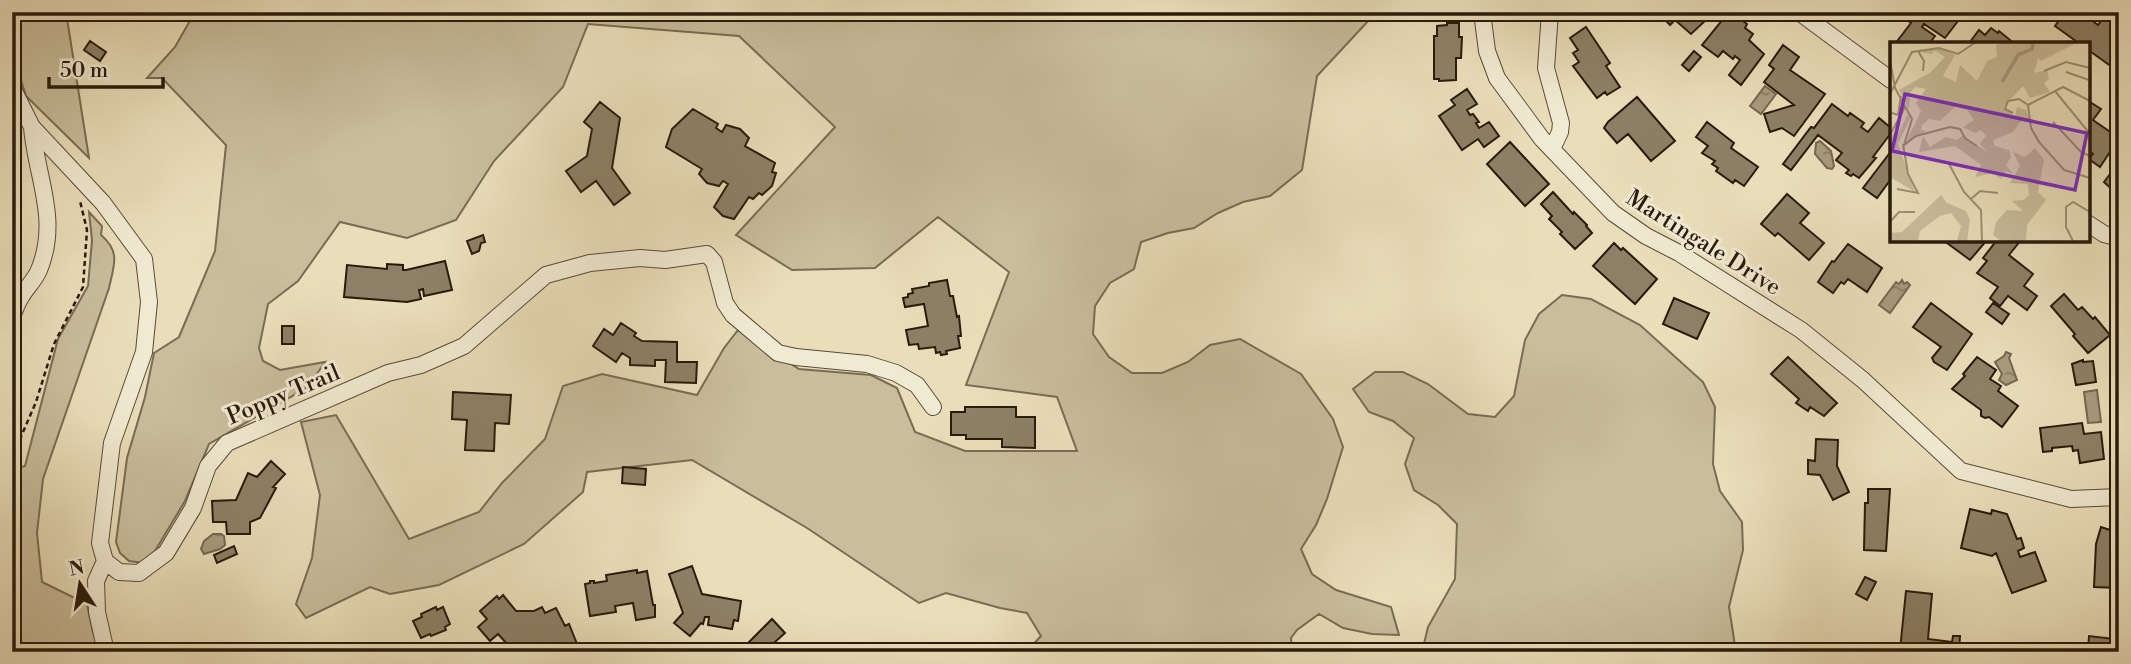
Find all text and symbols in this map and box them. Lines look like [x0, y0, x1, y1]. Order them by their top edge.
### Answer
inset map [1890, 42, 2089, 242]
scale bar [49, 46, 163, 90]
text: 50 m [60, 58, 108, 84]
street label: Martingale Drive [1621, 184, 1786, 302]
street label: Poppy Trail [223, 358, 344, 431]
north arrow [46, 548, 116, 618]
text: N [67, 555, 87, 582]

